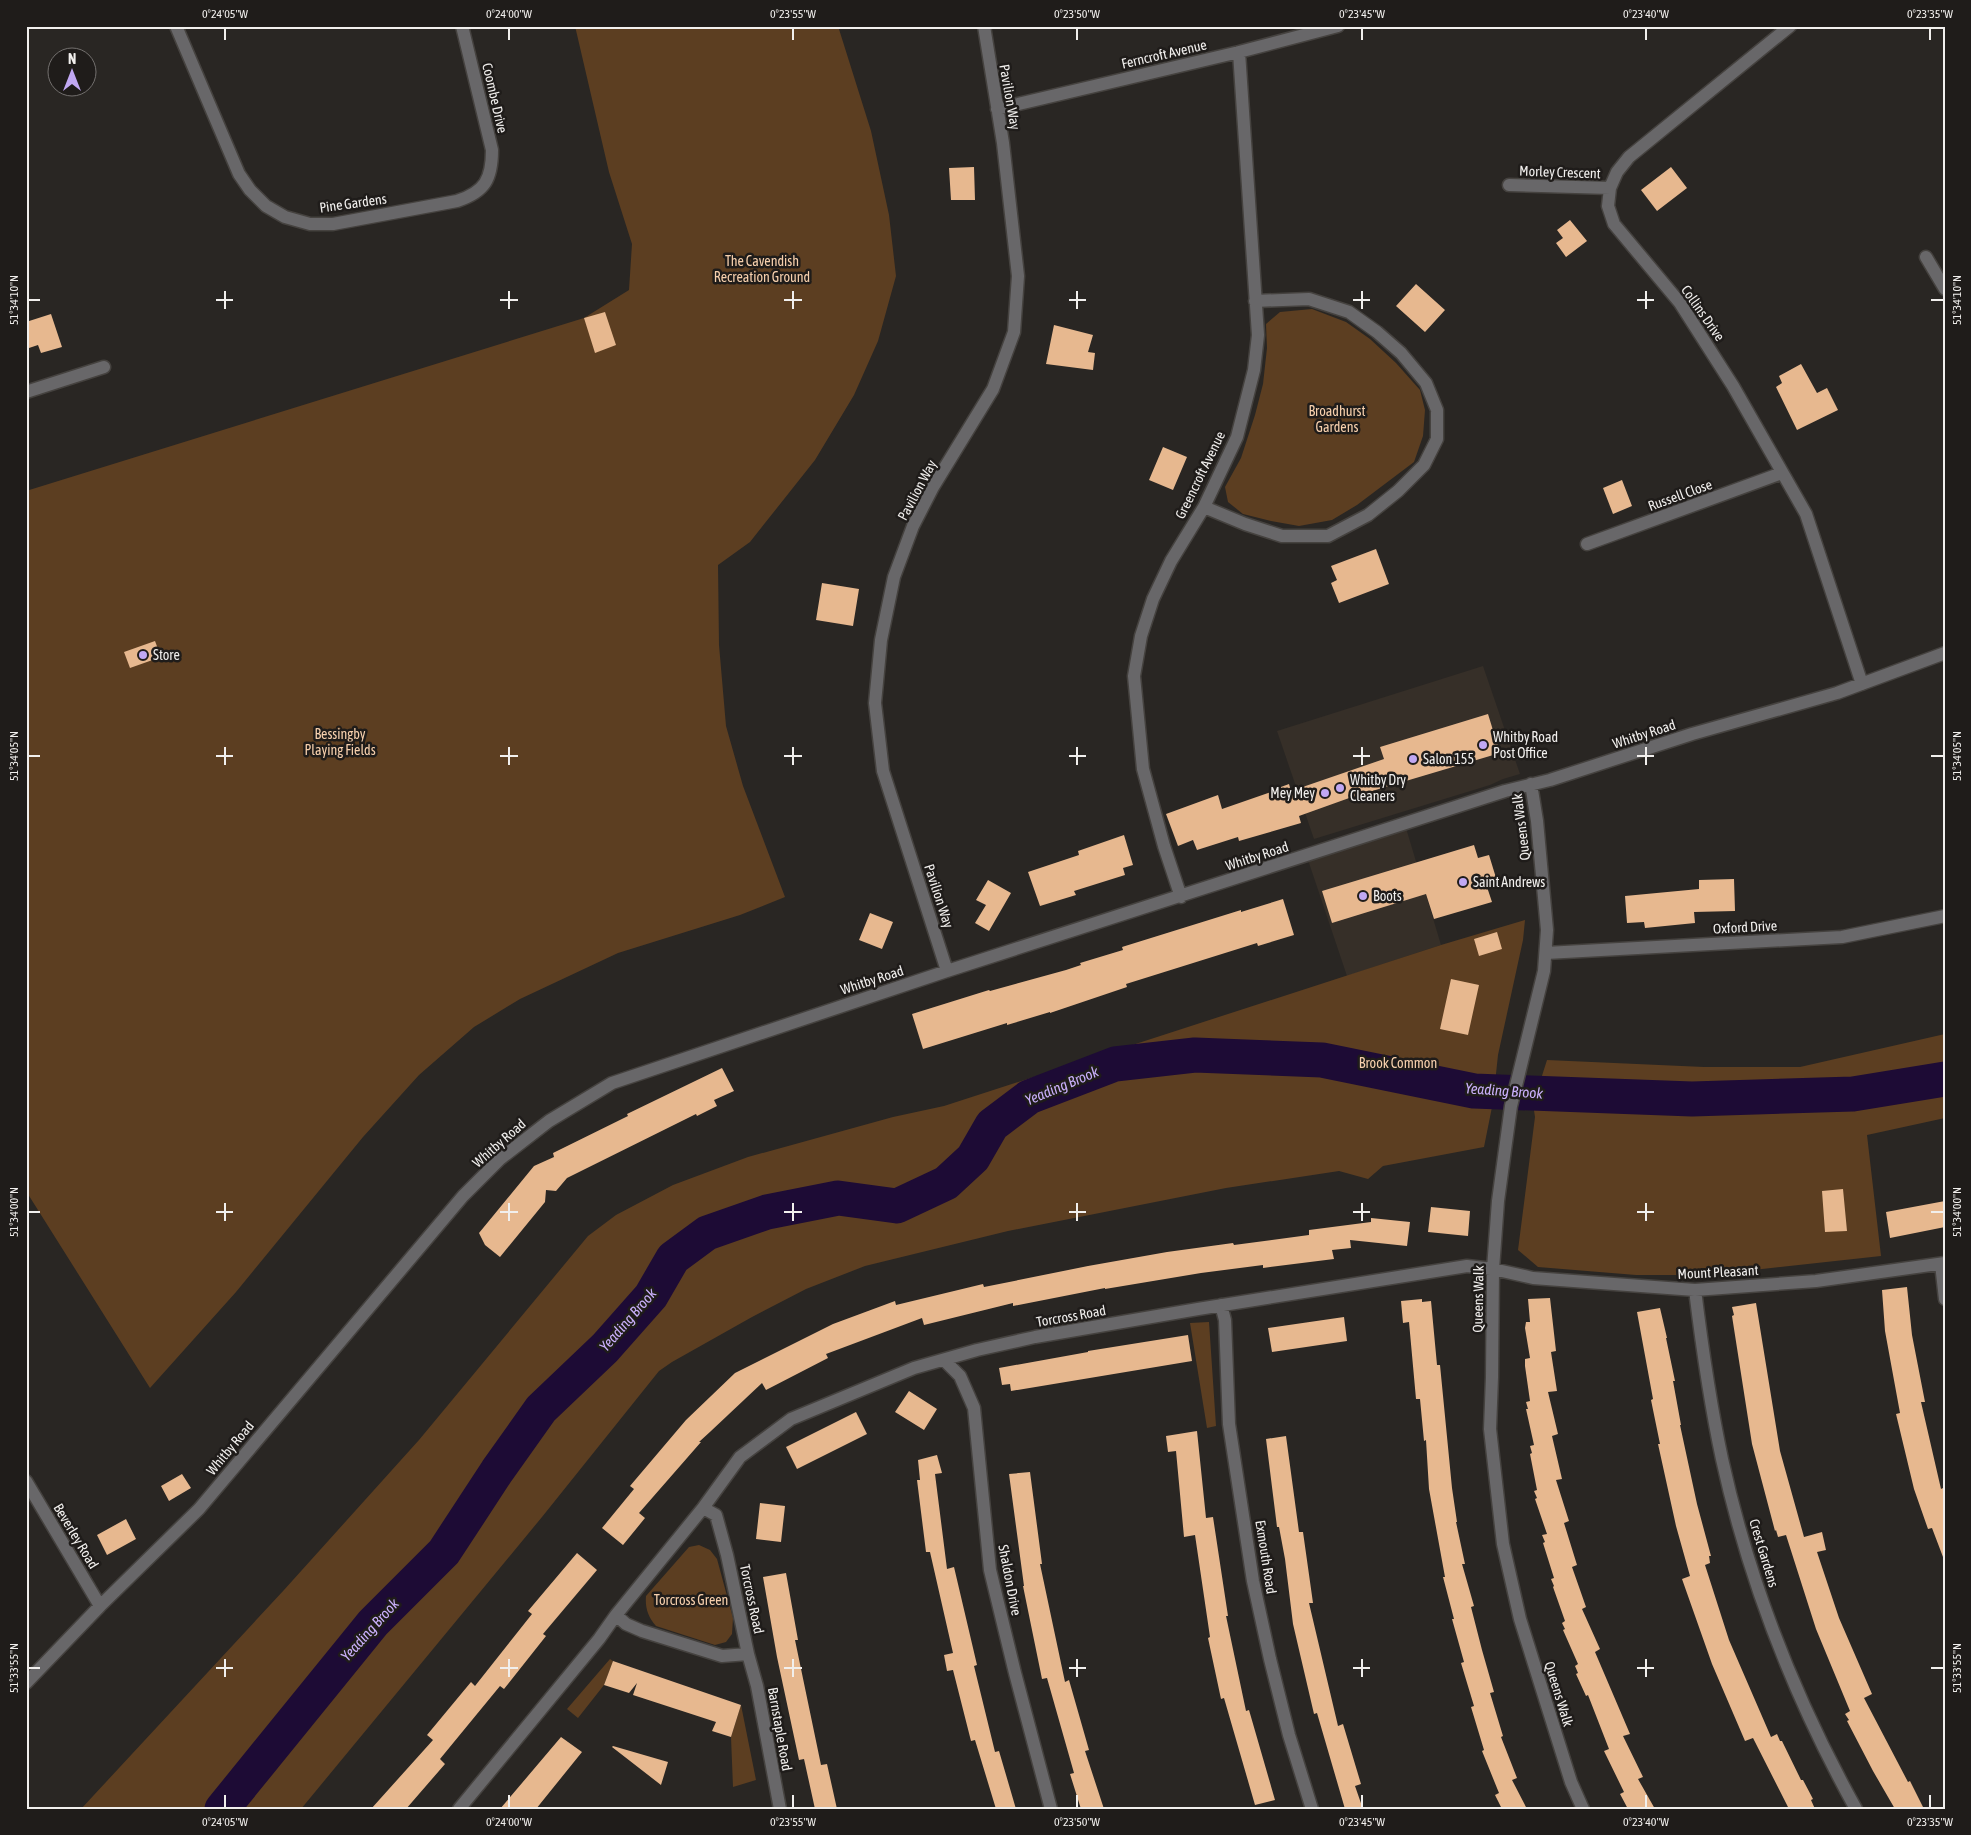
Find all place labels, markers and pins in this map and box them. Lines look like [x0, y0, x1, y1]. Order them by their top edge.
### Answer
place label: Store [153, 647, 180, 663]
marker: Store [137, 649, 149, 661]
place label: Whitby Road Post Office [1493, 729, 1558, 761]
marker: Whitby Road Post Office [1477, 739, 1489, 751]
place label: Salon 155 [1423, 751, 1474, 767]
marker: Salon 155 [1407, 753, 1419, 765]
place label: Whitby Dry Cleaners [1350, 772, 1406, 804]
marker: Whitby Dry Cleaners [1334, 782, 1346, 794]
place label: Mey Mey [1270, 785, 1315, 801]
marker: Mey Mey [1319, 787, 1331, 799]
place label: Saint Andrews [1473, 874, 1545, 890]
marker: Saint Andrews [1457, 876, 1469, 888]
place label: Boots [1373, 888, 1402, 904]
marker: Boots [1357, 890, 1369, 902]

